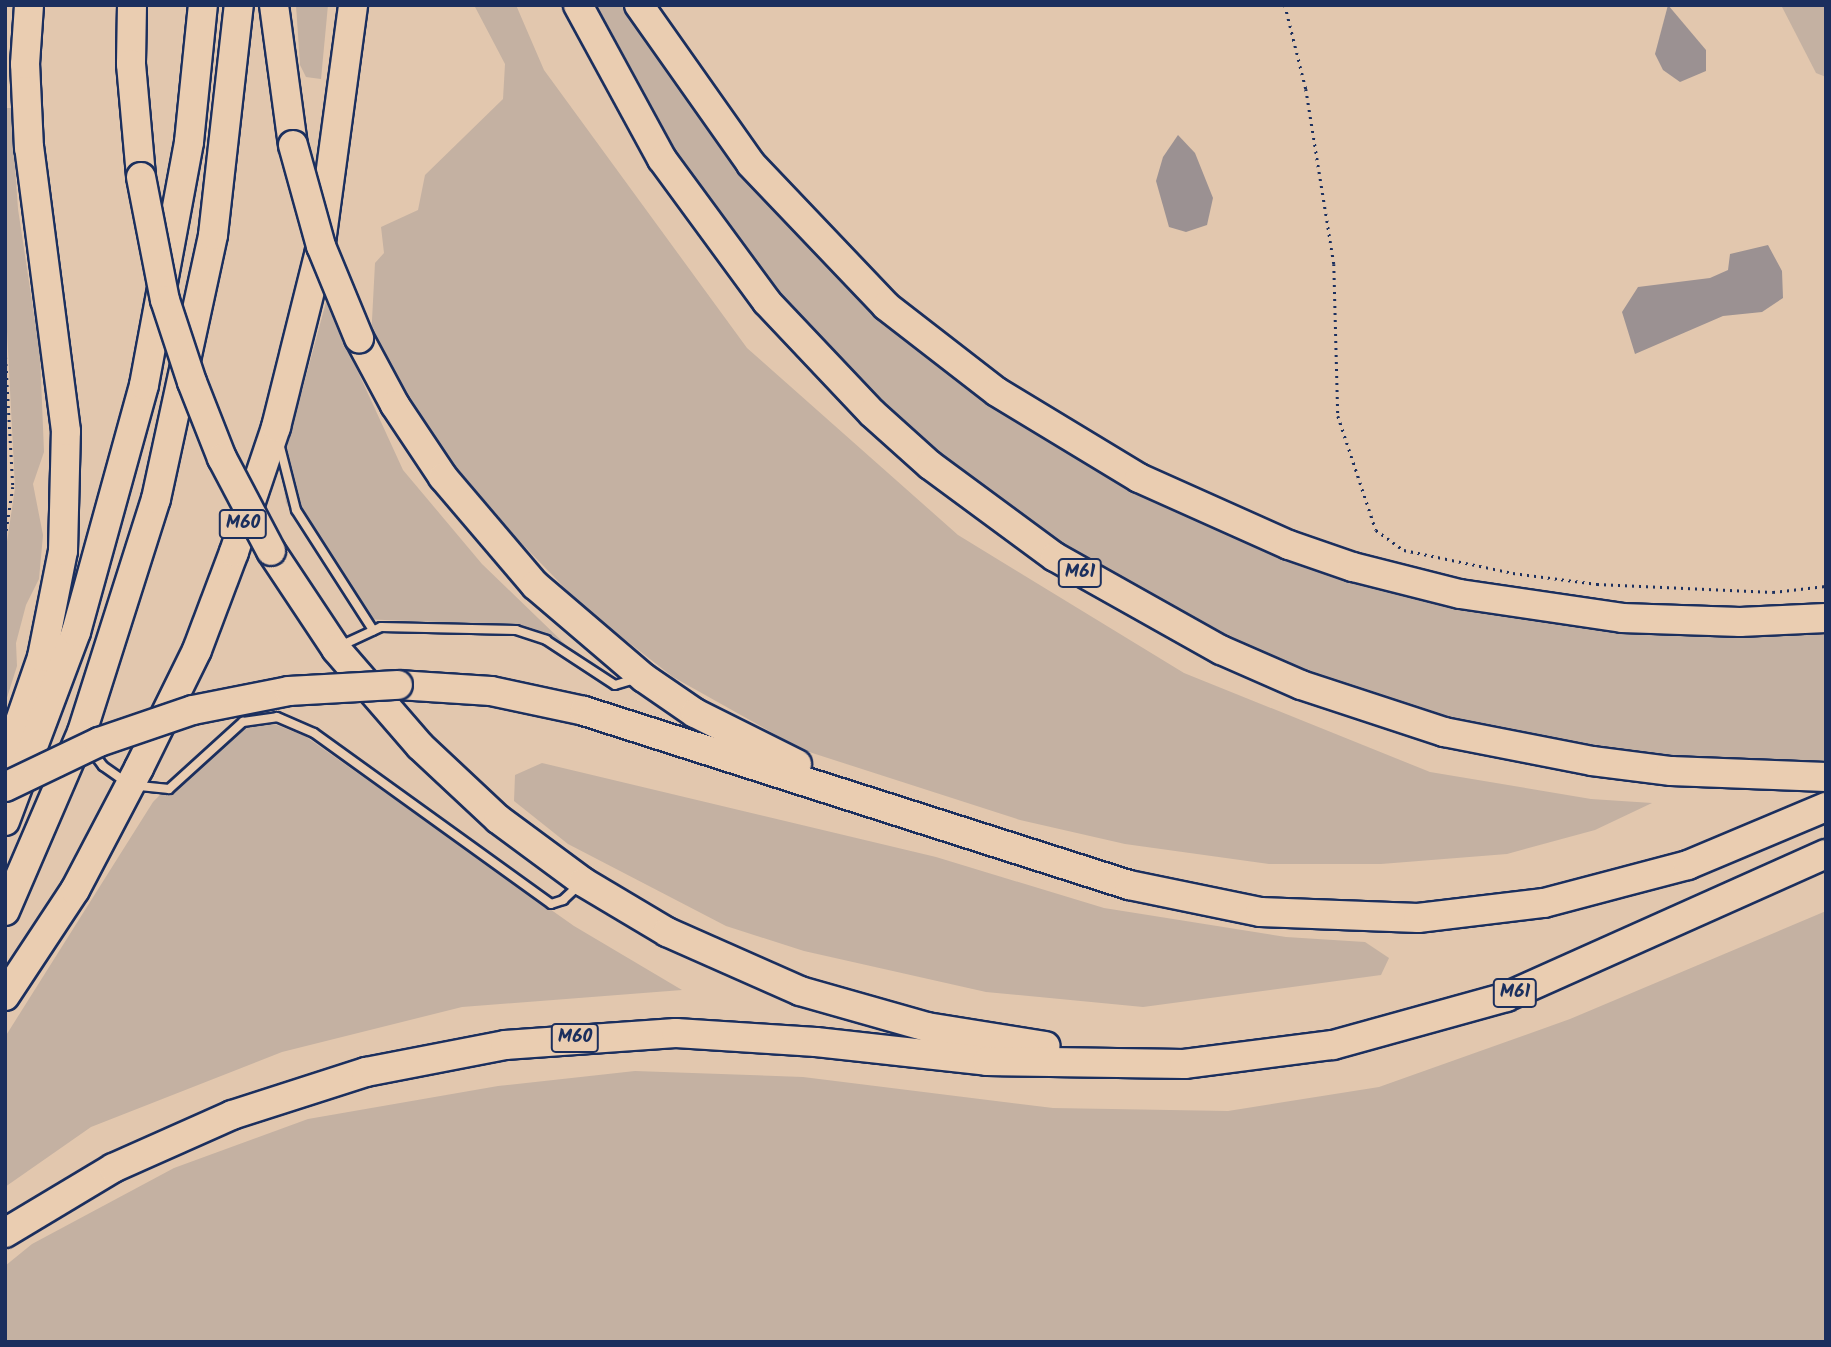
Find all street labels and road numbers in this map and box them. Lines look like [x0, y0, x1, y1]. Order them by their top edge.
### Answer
road number: M60 [218, 509, 268, 540]
road number: M61 [1057, 558, 1103, 588]
road number: M61 [1492, 978, 1538, 1009]
road number: M60 [550, 1022, 600, 1054]

